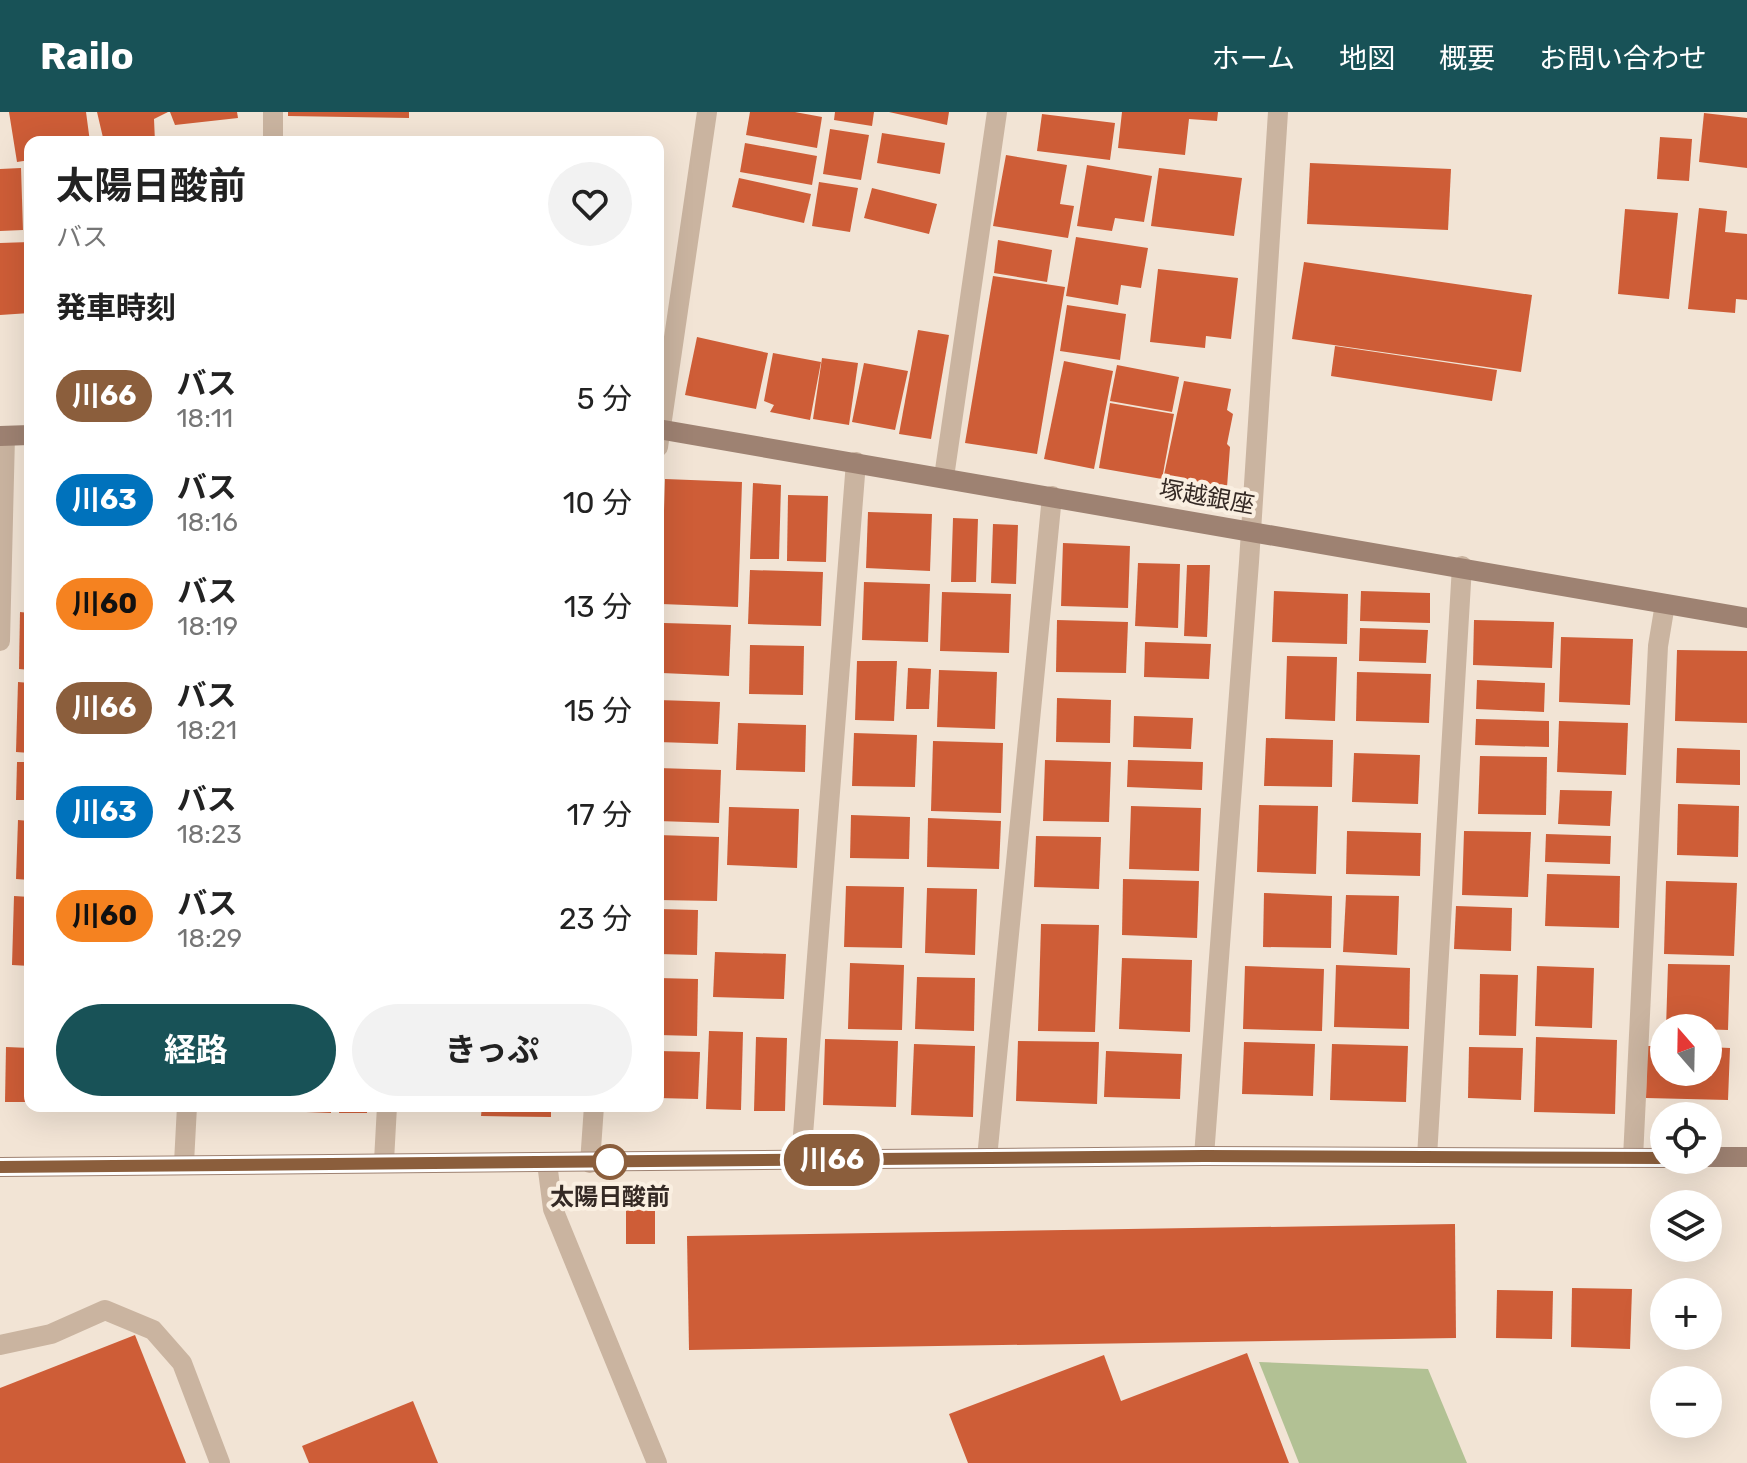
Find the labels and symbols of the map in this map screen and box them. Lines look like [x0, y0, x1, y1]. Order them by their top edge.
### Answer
street label: 塚越銀座 [1157, 475, 1257, 519]
north arrow [1650, 1014, 1722, 1086]
line badge: 川66 [786, 1134, 878, 1186]
marker: 太陽日酸前 [593, 1145, 627, 1179]
place label: 太陽日酸前 [550, 1183, 670, 1211]

